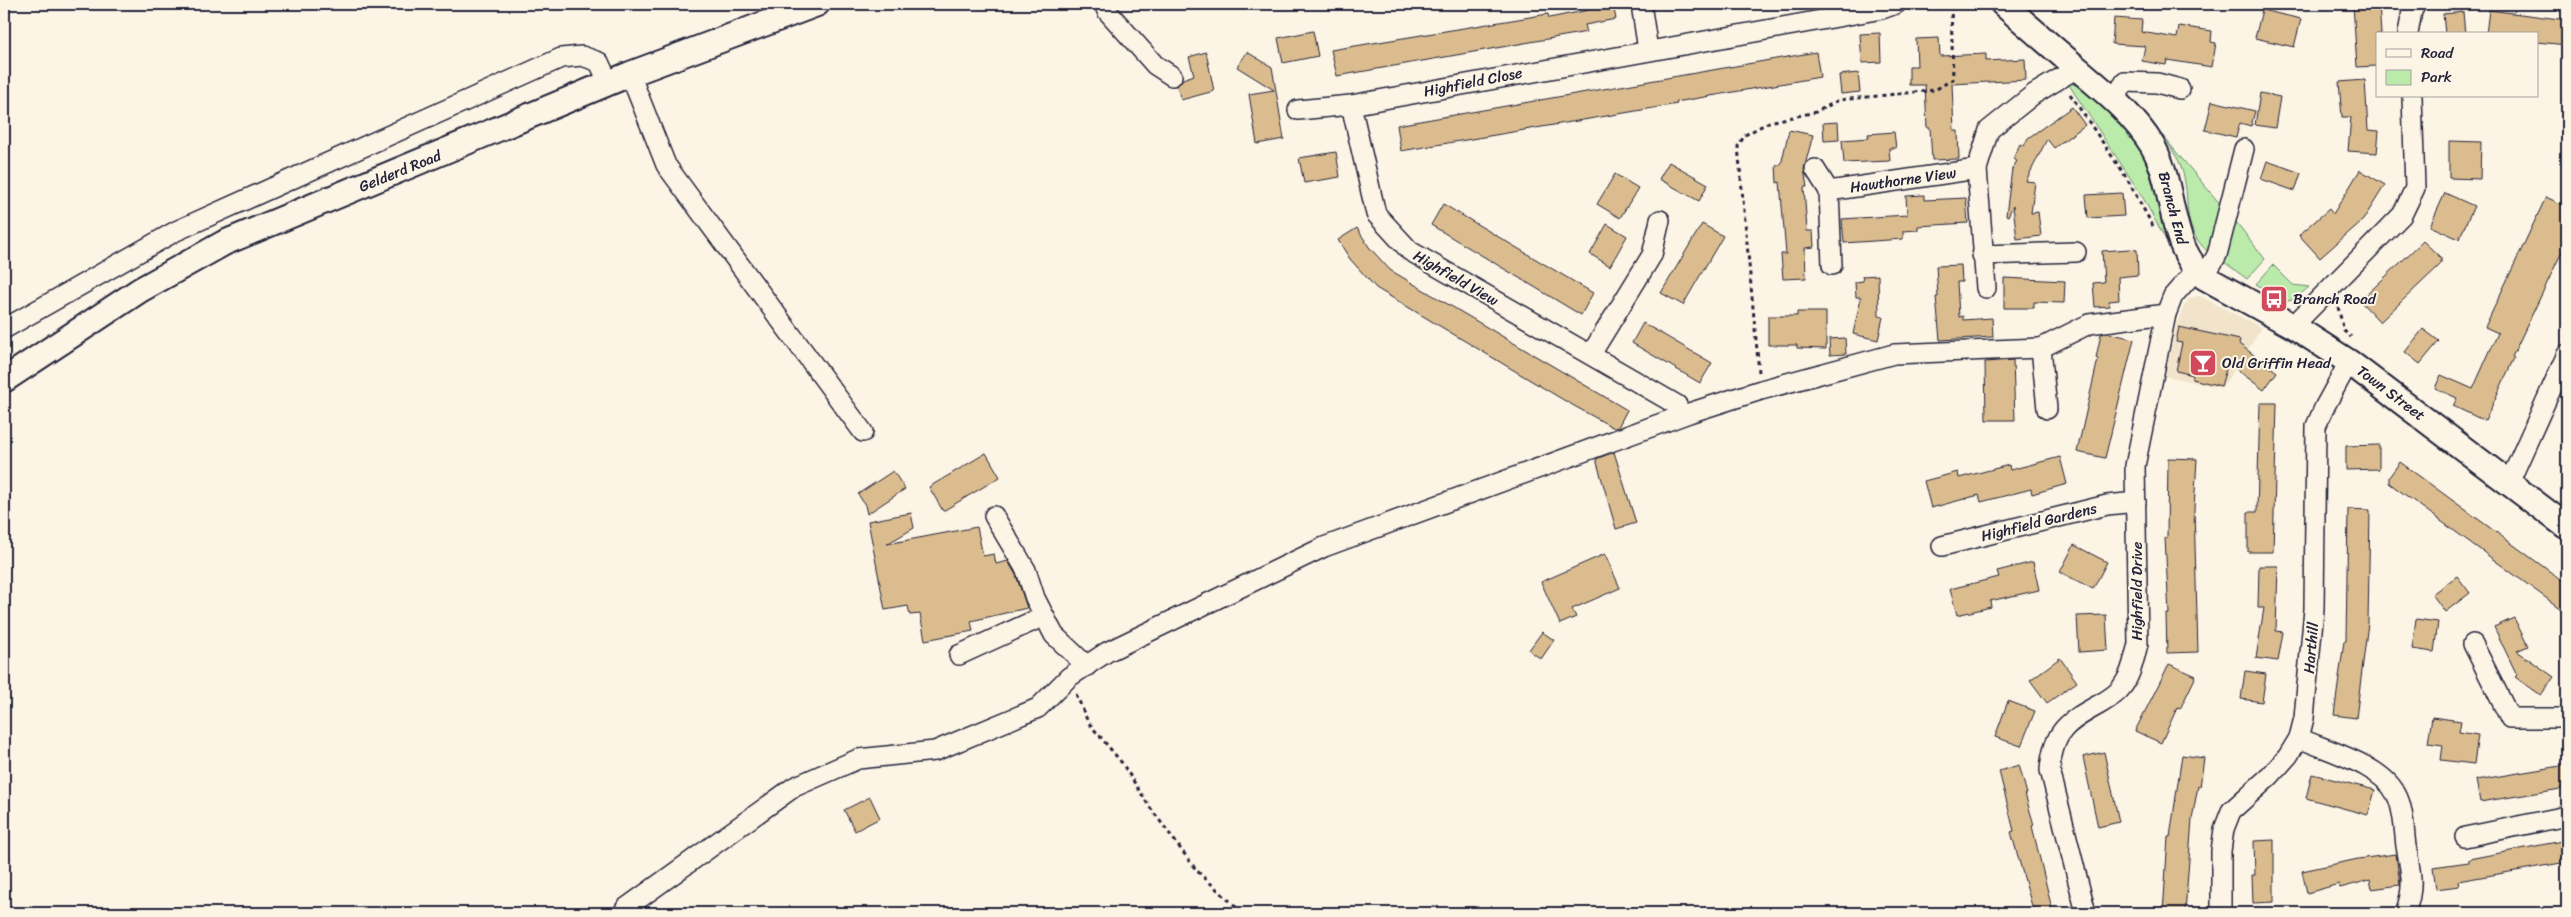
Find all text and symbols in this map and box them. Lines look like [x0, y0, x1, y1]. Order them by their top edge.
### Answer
legend [2376, 32, 2538, 98]
text: Road [2421, 40, 2454, 66]
street label: Highfield Close [1421, 60, 1525, 104]
text: Park [2421, 64, 2452, 90]
street label: Gelderd Road [355, 142, 446, 199]
street label: Hawthorne View [1848, 160, 1958, 200]
street label: Branch End [2151, 169, 2196, 249]
street label: Highfield View [1408, 243, 1504, 313]
bus stop icon: Branch Road [2259, 284, 2289, 314]
place label: Branch Road [2293, 286, 2377, 312]
bar icon: Old Griffin Head [2188, 348, 2218, 378]
place label: Old Griffin Head [2222, 350, 2332, 376]
street label: Town Street [2351, 358, 2431, 428]
street label: Highfield Gardens [1978, 495, 2100, 549]
street label: Highfield Drive [2124, 541, 2150, 641]
street label: Harthill [2296, 621, 2326, 675]

